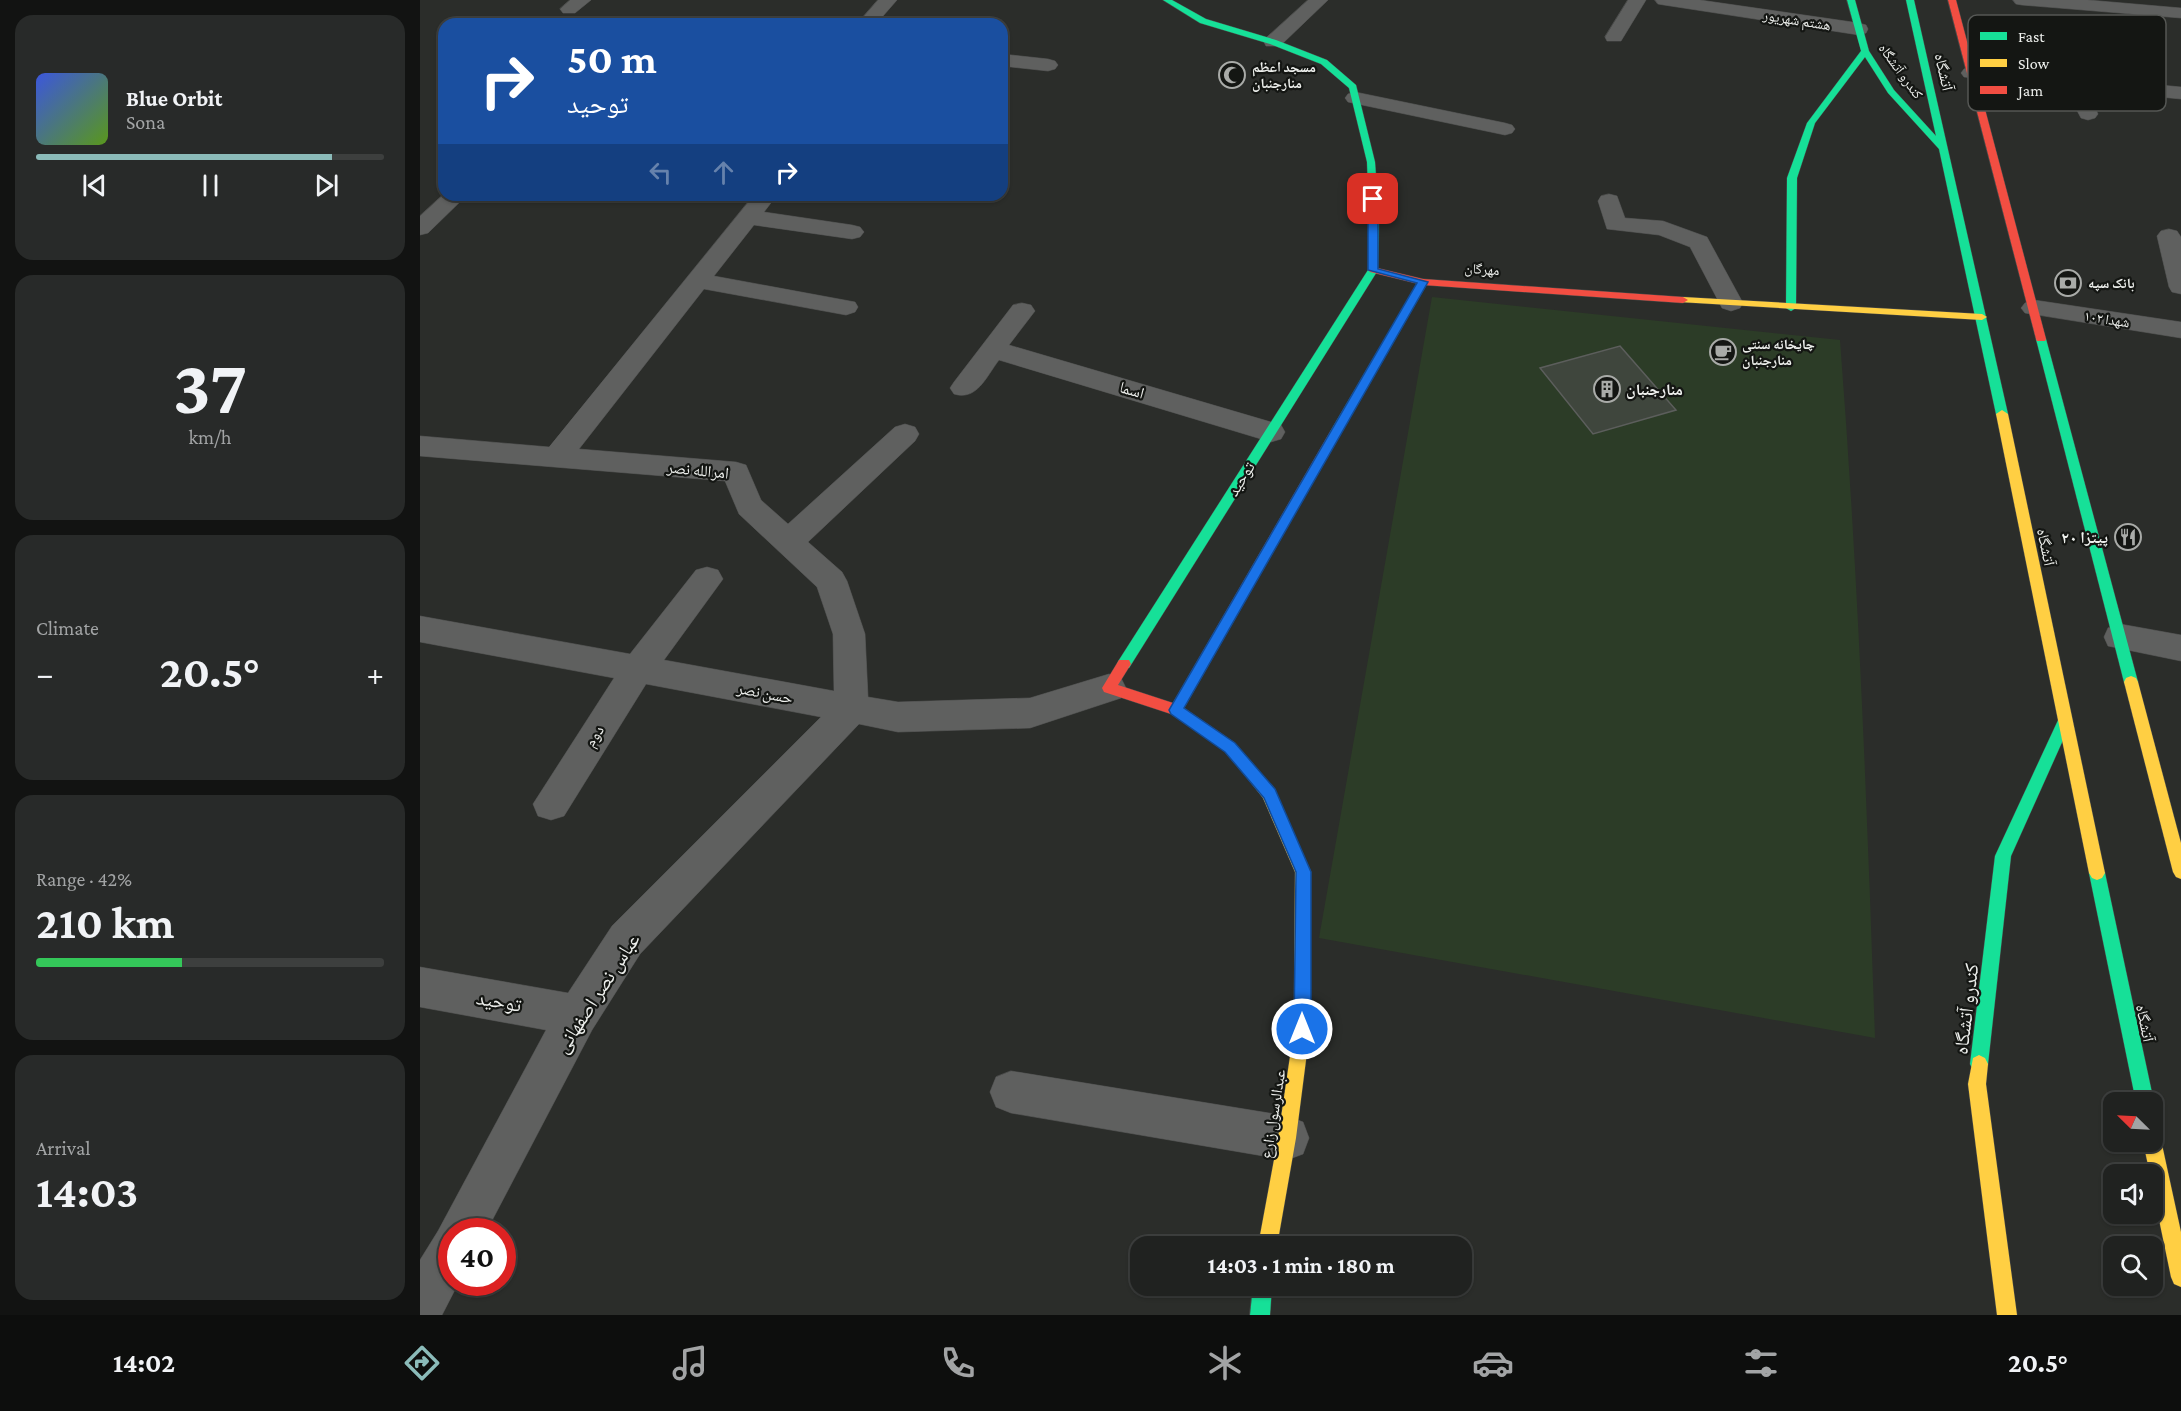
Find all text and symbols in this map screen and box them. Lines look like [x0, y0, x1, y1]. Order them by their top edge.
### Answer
street label: هشتم شهریور [1761, 7, 1832, 35]
legend [1968, 15, 2166, 111]
text: Fast [2018, 28, 2045, 45]
text: 50 m [567, 35, 657, 82]
street label: کندرو آتشگاه [1875, 40, 1926, 102]
icon: right [468, 42, 546, 120]
street label: آتشگاه [1931, 52, 1957, 93]
text: Slow [2018, 55, 2050, 72]
place label: مسجد اعظم منارجنبان [1252, 59, 1316, 92]
mosque icon: مسجد اعظم منارجنبان [1217, 60, 1247, 90]
text: Jam [2016, 82, 2043, 100]
text: Blue Orbit [126, 86, 222, 111]
text: توحید [567, 89, 629, 119]
text: Sona [126, 111, 165, 133]
icon: left [644, 156, 677, 189]
icon: ahead [707, 156, 740, 189]
icon: right [770, 156, 803, 189]
icon: previous [78, 169, 111, 202]
icon: pause [194, 169, 227, 202]
icon: next [310, 169, 343, 202]
pin [1347, 173, 1398, 224]
icon: arrive [1356, 182, 1389, 215]
street label: مهرگان [1464, 260, 1500, 279]
bank icon: بانک سپه [2053, 268, 2083, 298]
place label: بانک سپه [2088, 275, 2135, 292]
street label: شهدا ۱۰۲ [2083, 308, 2131, 330]
place label: چایخانه سنتی منارجنبان [1742, 336, 1815, 369]
cafe icon: چایخانه سنتی منارجنبان [1708, 337, 1738, 367]
text: 37 [173, 343, 247, 430]
building icon: منارجنبان [1592, 374, 1622, 404]
street label: اسما [1118, 378, 1146, 402]
place label: منارجنبان [1626, 381, 1683, 399]
text: km/h [188, 426, 232, 448]
street label: امرالله نصر [665, 458, 730, 483]
street label: توحید [1224, 459, 1259, 500]
restaurant icon: پیتزا ۲۰ [2113, 522, 2143, 552]
street label: آتشگاه [2034, 527, 2058, 568]
place label: پیتزا ۲۰ [2061, 529, 2108, 547]
text: Climate [36, 617, 99, 639]
text: 20.5° [160, 647, 260, 697]
text: − [36, 655, 53, 692]
text: + [367, 655, 384, 692]
street label: حسن نصر [734, 679, 794, 709]
street label: دوم [581, 722, 609, 751]
text: Range · 42% [36, 868, 132, 890]
text: 210 km [36, 898, 174, 948]
street label: عباس نصر اصفهانی [550, 929, 645, 1057]
street label: کندرو آتشگاه [1949, 962, 1983, 1056]
street label: توحید [475, 986, 523, 1016]
position arrow [1270, 997, 1334, 1061]
street label: آتشگاه [2133, 1003, 2157, 1044]
street label: عبدالرسول زارع [1258, 1068, 1290, 1160]
north arrow [2103, 1092, 2163, 1152]
map controls [2103, 1092, 2163, 1296]
text: Arrival [36, 1137, 90, 1159]
button: sound [2103, 1164, 2163, 1224]
text: 14:03 [36, 1167, 138, 1217]
speed limit sign: 40 [438, 1218, 516, 1296]
button: search [2103, 1236, 2163, 1296]
text: 14:03 · 1 min · 180 m [1207, 1253, 1395, 1278]
icon: directions [401, 1342, 443, 1384]
icon: music [669, 1342, 711, 1384]
icon: phone [937, 1342, 979, 1384]
icon: climate [1204, 1342, 1246, 1384]
icon: car [1472, 1342, 1514, 1384]
icon: filters [1740, 1342, 1782, 1384]
text: 14:02 [113, 1348, 175, 1378]
text: 20.5° [2008, 1348, 2068, 1378]

